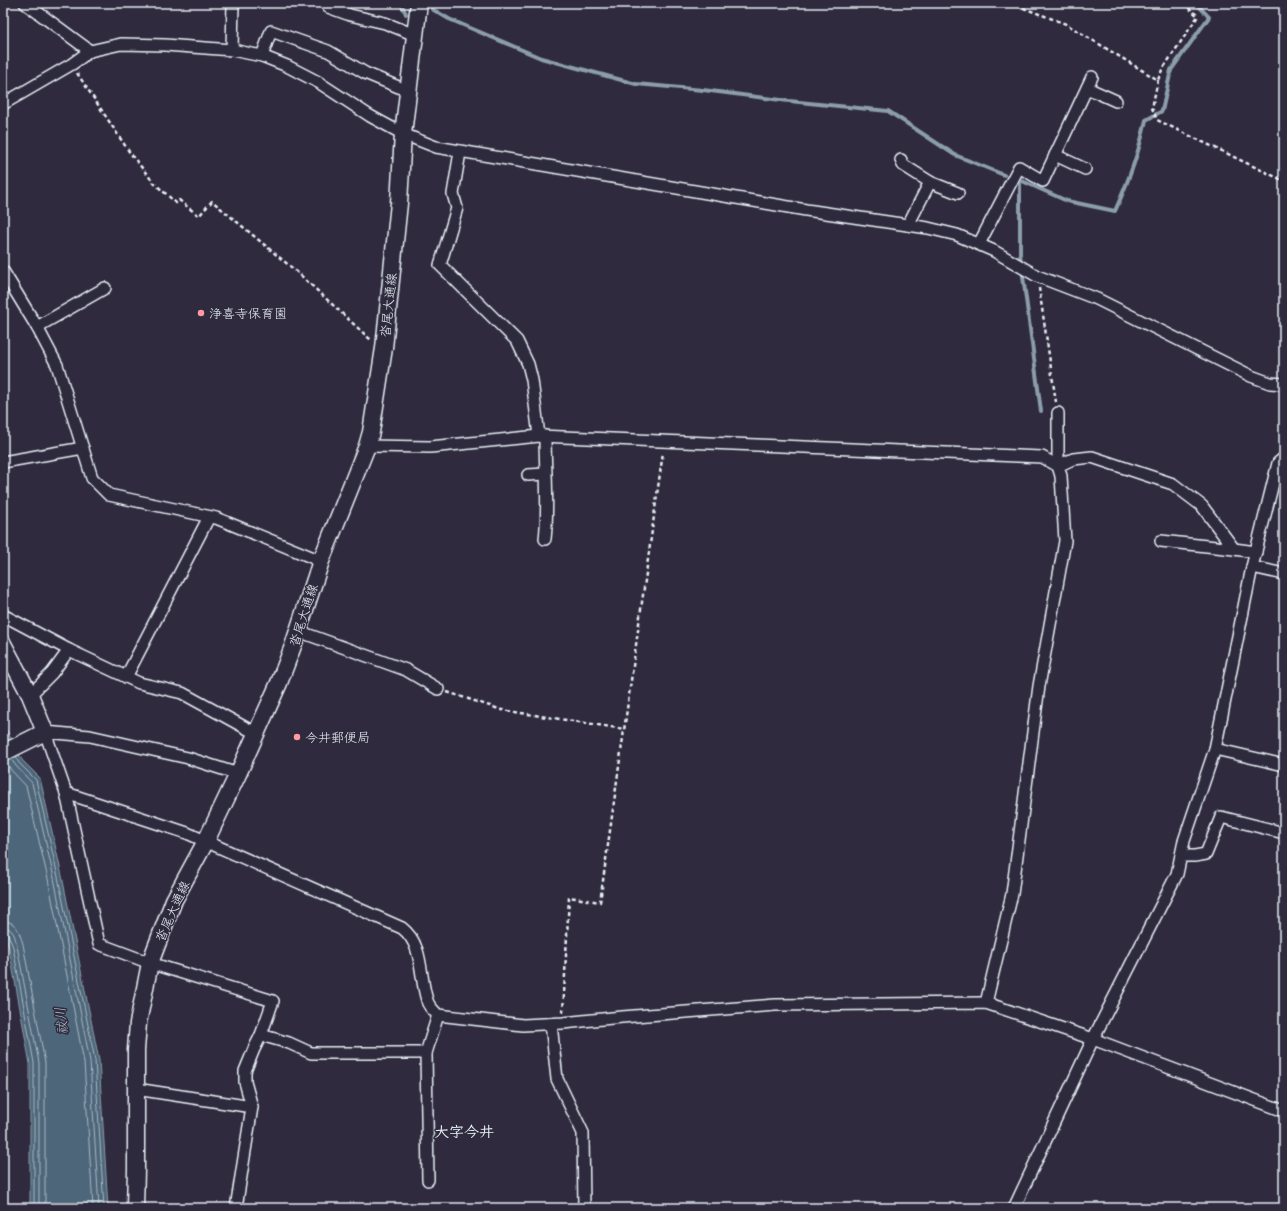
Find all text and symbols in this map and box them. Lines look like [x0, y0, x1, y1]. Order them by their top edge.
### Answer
street label: 沓尾大通線 [379, 271, 401, 338]
place label: 浄喜寺保育園 [209, 307, 287, 323]
marker: 浄喜寺保育園 [196, 308, 206, 318]
street label: 沓尾大通線 [287, 581, 323, 649]
place label: 今井郵便局 [305, 731, 370, 747]
marker: 今井郵便局 [292, 732, 302, 742]
street label: 沓尾大通線 [153, 878, 195, 945]
water label: 祓川 [54, 1006, 73, 1036]
district label: 大字今井 [434, 1124, 494, 1143]

